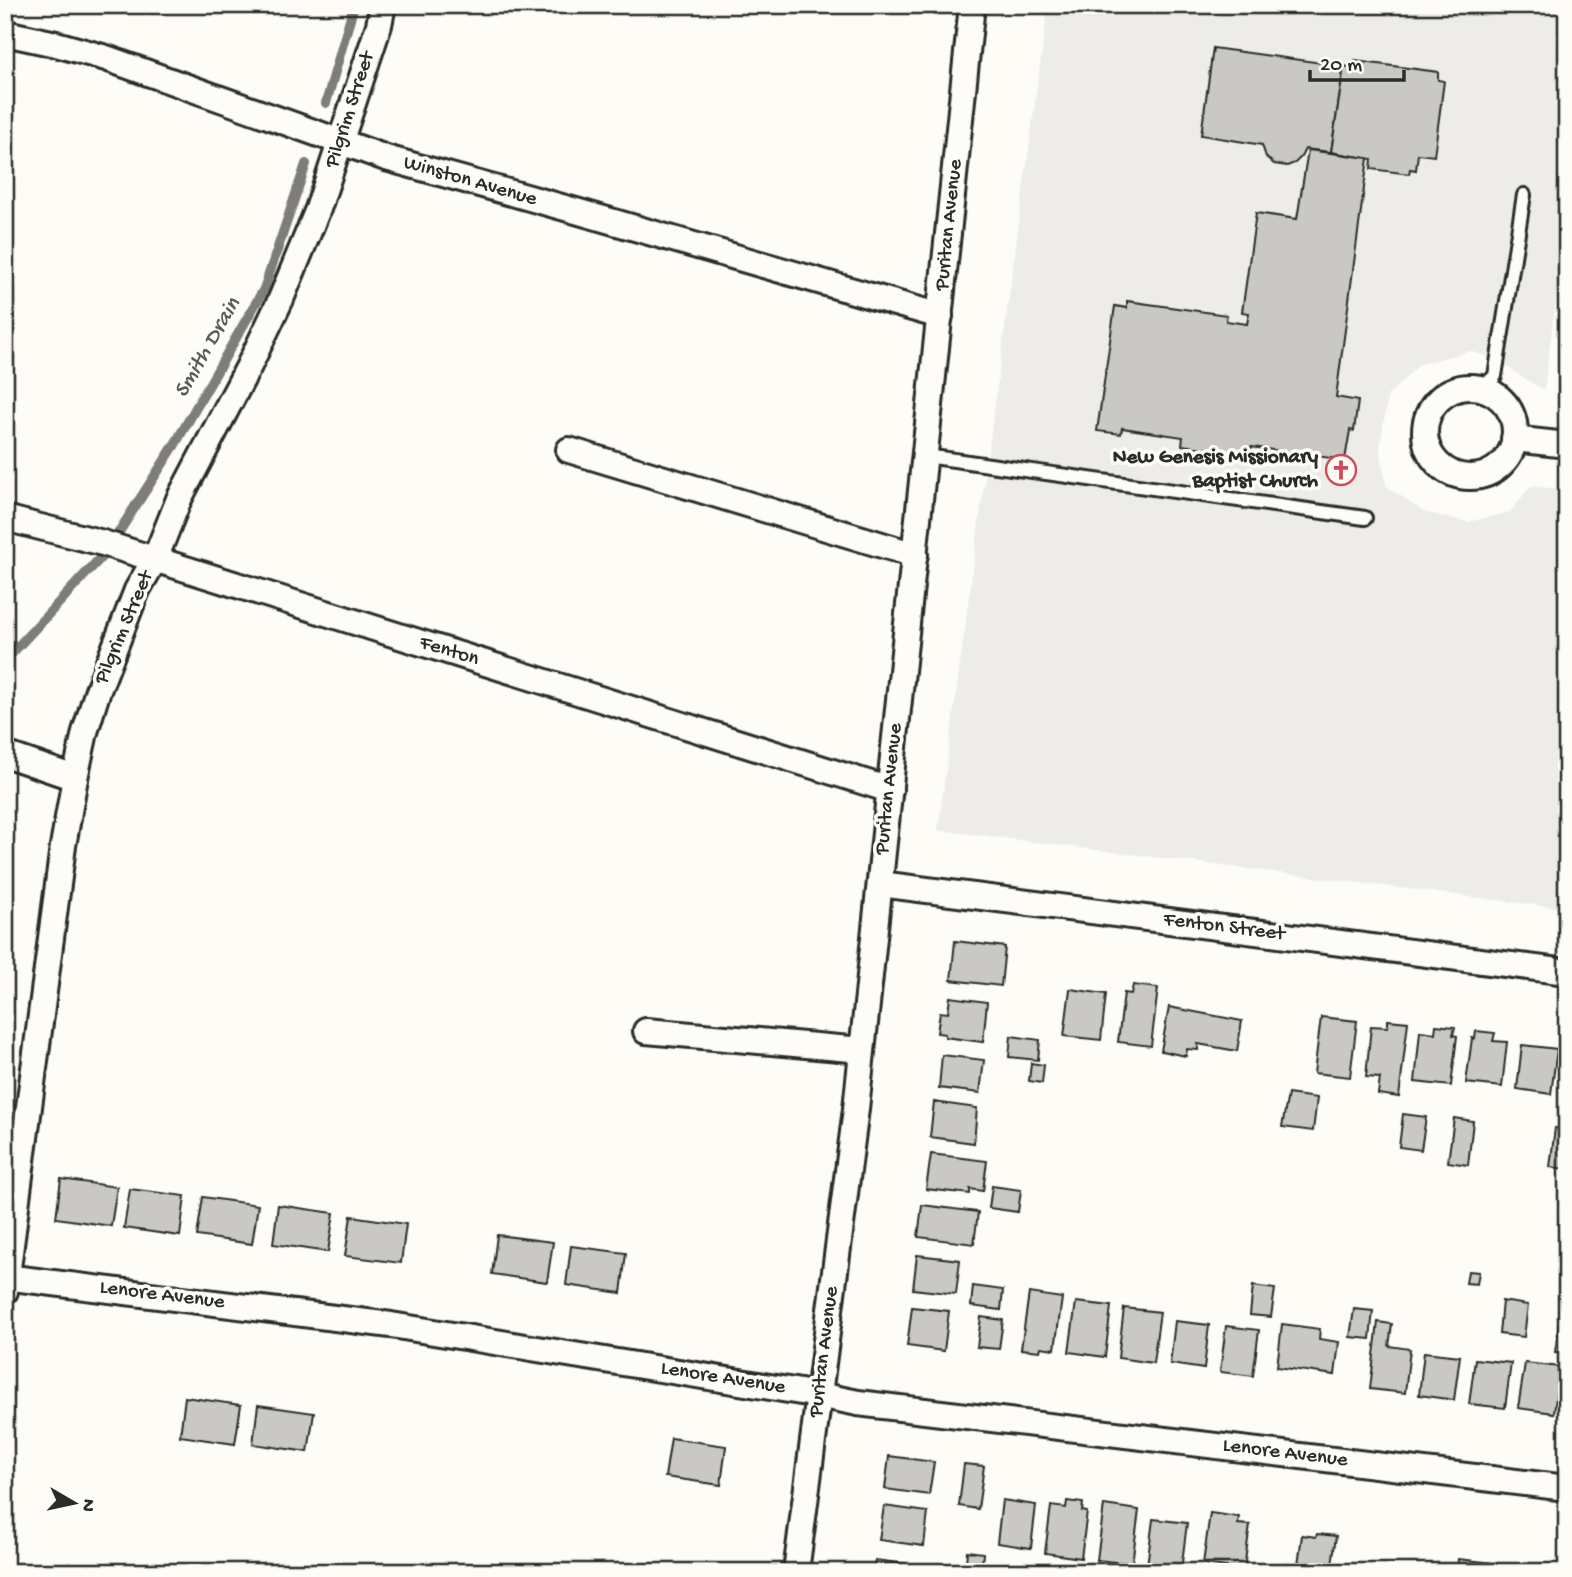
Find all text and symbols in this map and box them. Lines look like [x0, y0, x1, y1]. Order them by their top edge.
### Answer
scale bar [1310, 38, 1404, 82]
street label: Pilgrim Street [320, 46, 382, 172]
text: 20 m [1320, 54, 1362, 79]
street label: Winston Avenue [400, 151, 541, 213]
street label: Puritan Avenue [931, 157, 969, 293]
water label: Smith Drain [169, 292, 248, 403]
place label: New Genesis Missionary Baptist Church [1113, 446, 1319, 495]
church icon: New Genesis Missionary Baptist Church [1324, 453, 1358, 487]
street label: Pilgrim Street [90, 565, 161, 689]
street label: Fenton [415, 631, 482, 673]
street label: Puritan Avenue [871, 721, 909, 857]
street label: Fenton Street [1161, 908, 1288, 948]
street label: Lenore Avenue [98, 1276, 227, 1316]
street label: Puritan Avenue [804, 1284, 846, 1420]
street label: Lenore Avenue [659, 1357, 788, 1401]
street label: Lenore Avenue [1221, 1434, 1350, 1474]
north arrow [38, 1468, 108, 1538]
text: N [75, 1497, 100, 1513]

